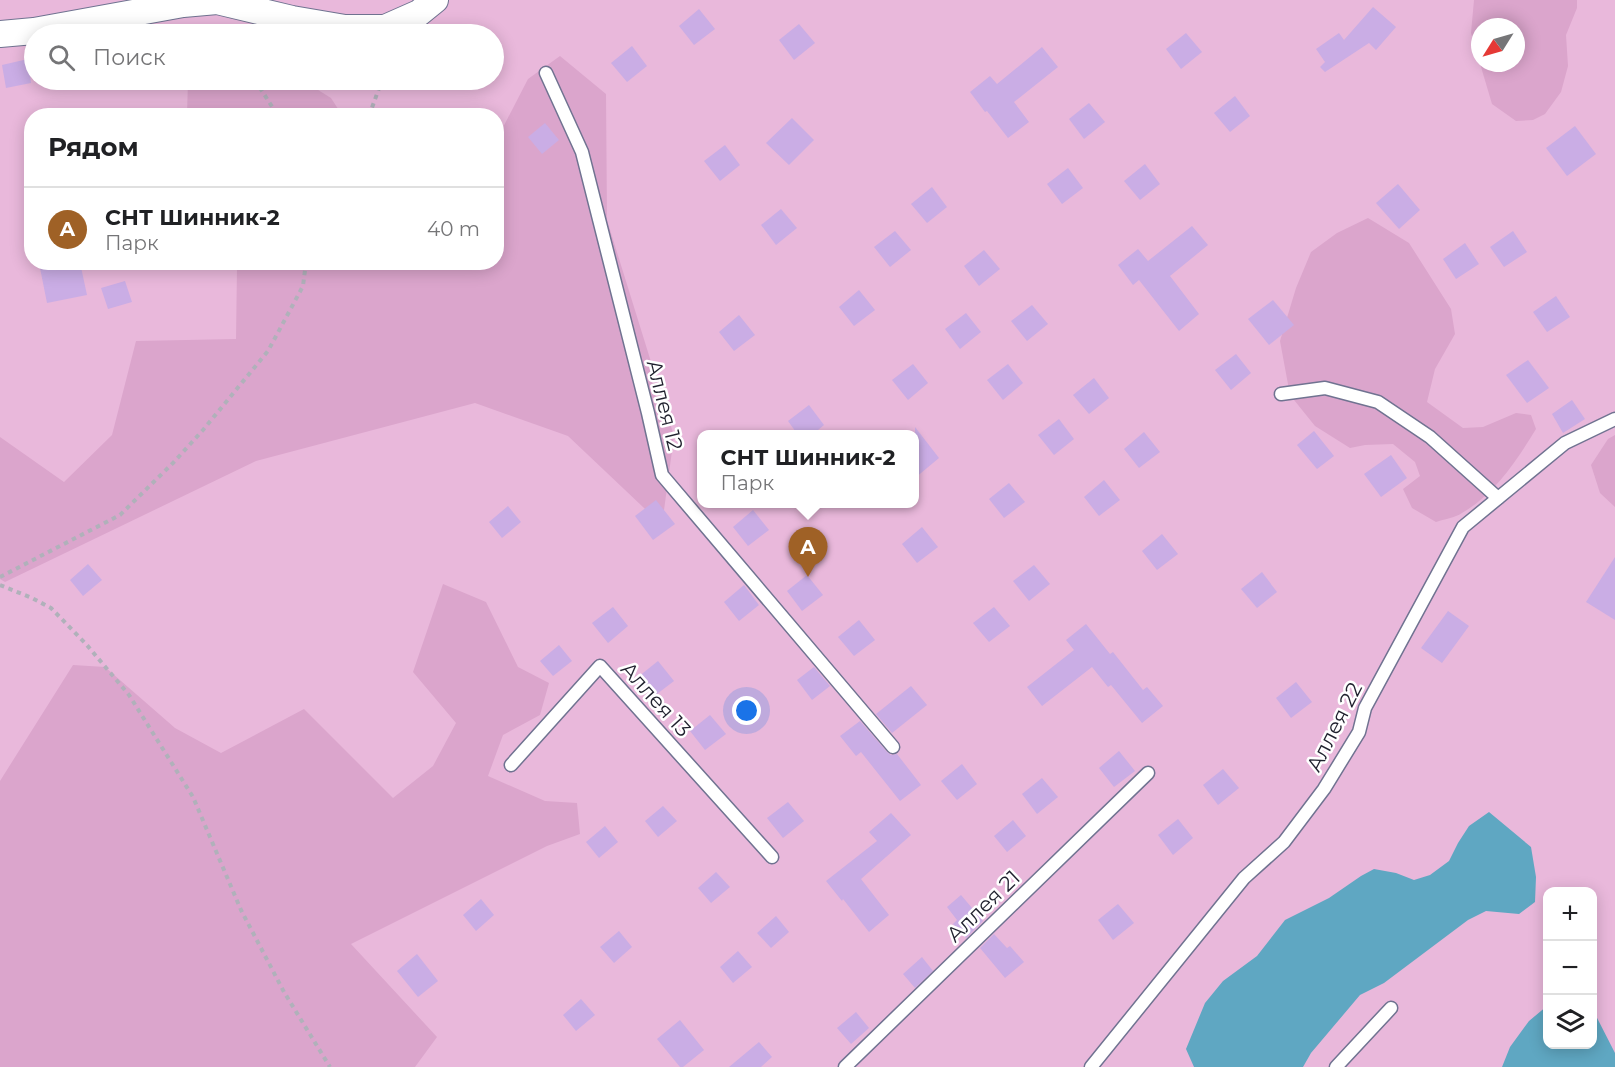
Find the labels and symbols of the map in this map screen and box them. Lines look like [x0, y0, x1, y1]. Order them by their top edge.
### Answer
north arrow [1471, 18, 1525, 72]
street label: Аллея 12 [642, 357, 688, 453]
pin: A [788, 528, 828, 577]
street label: Аллея 13 [616, 656, 696, 742]
street label: Аллея 22 [1301, 678, 1367, 776]
your location [732, 696, 761, 725]
street label: Аллея 21 [941, 865, 1025, 947]

